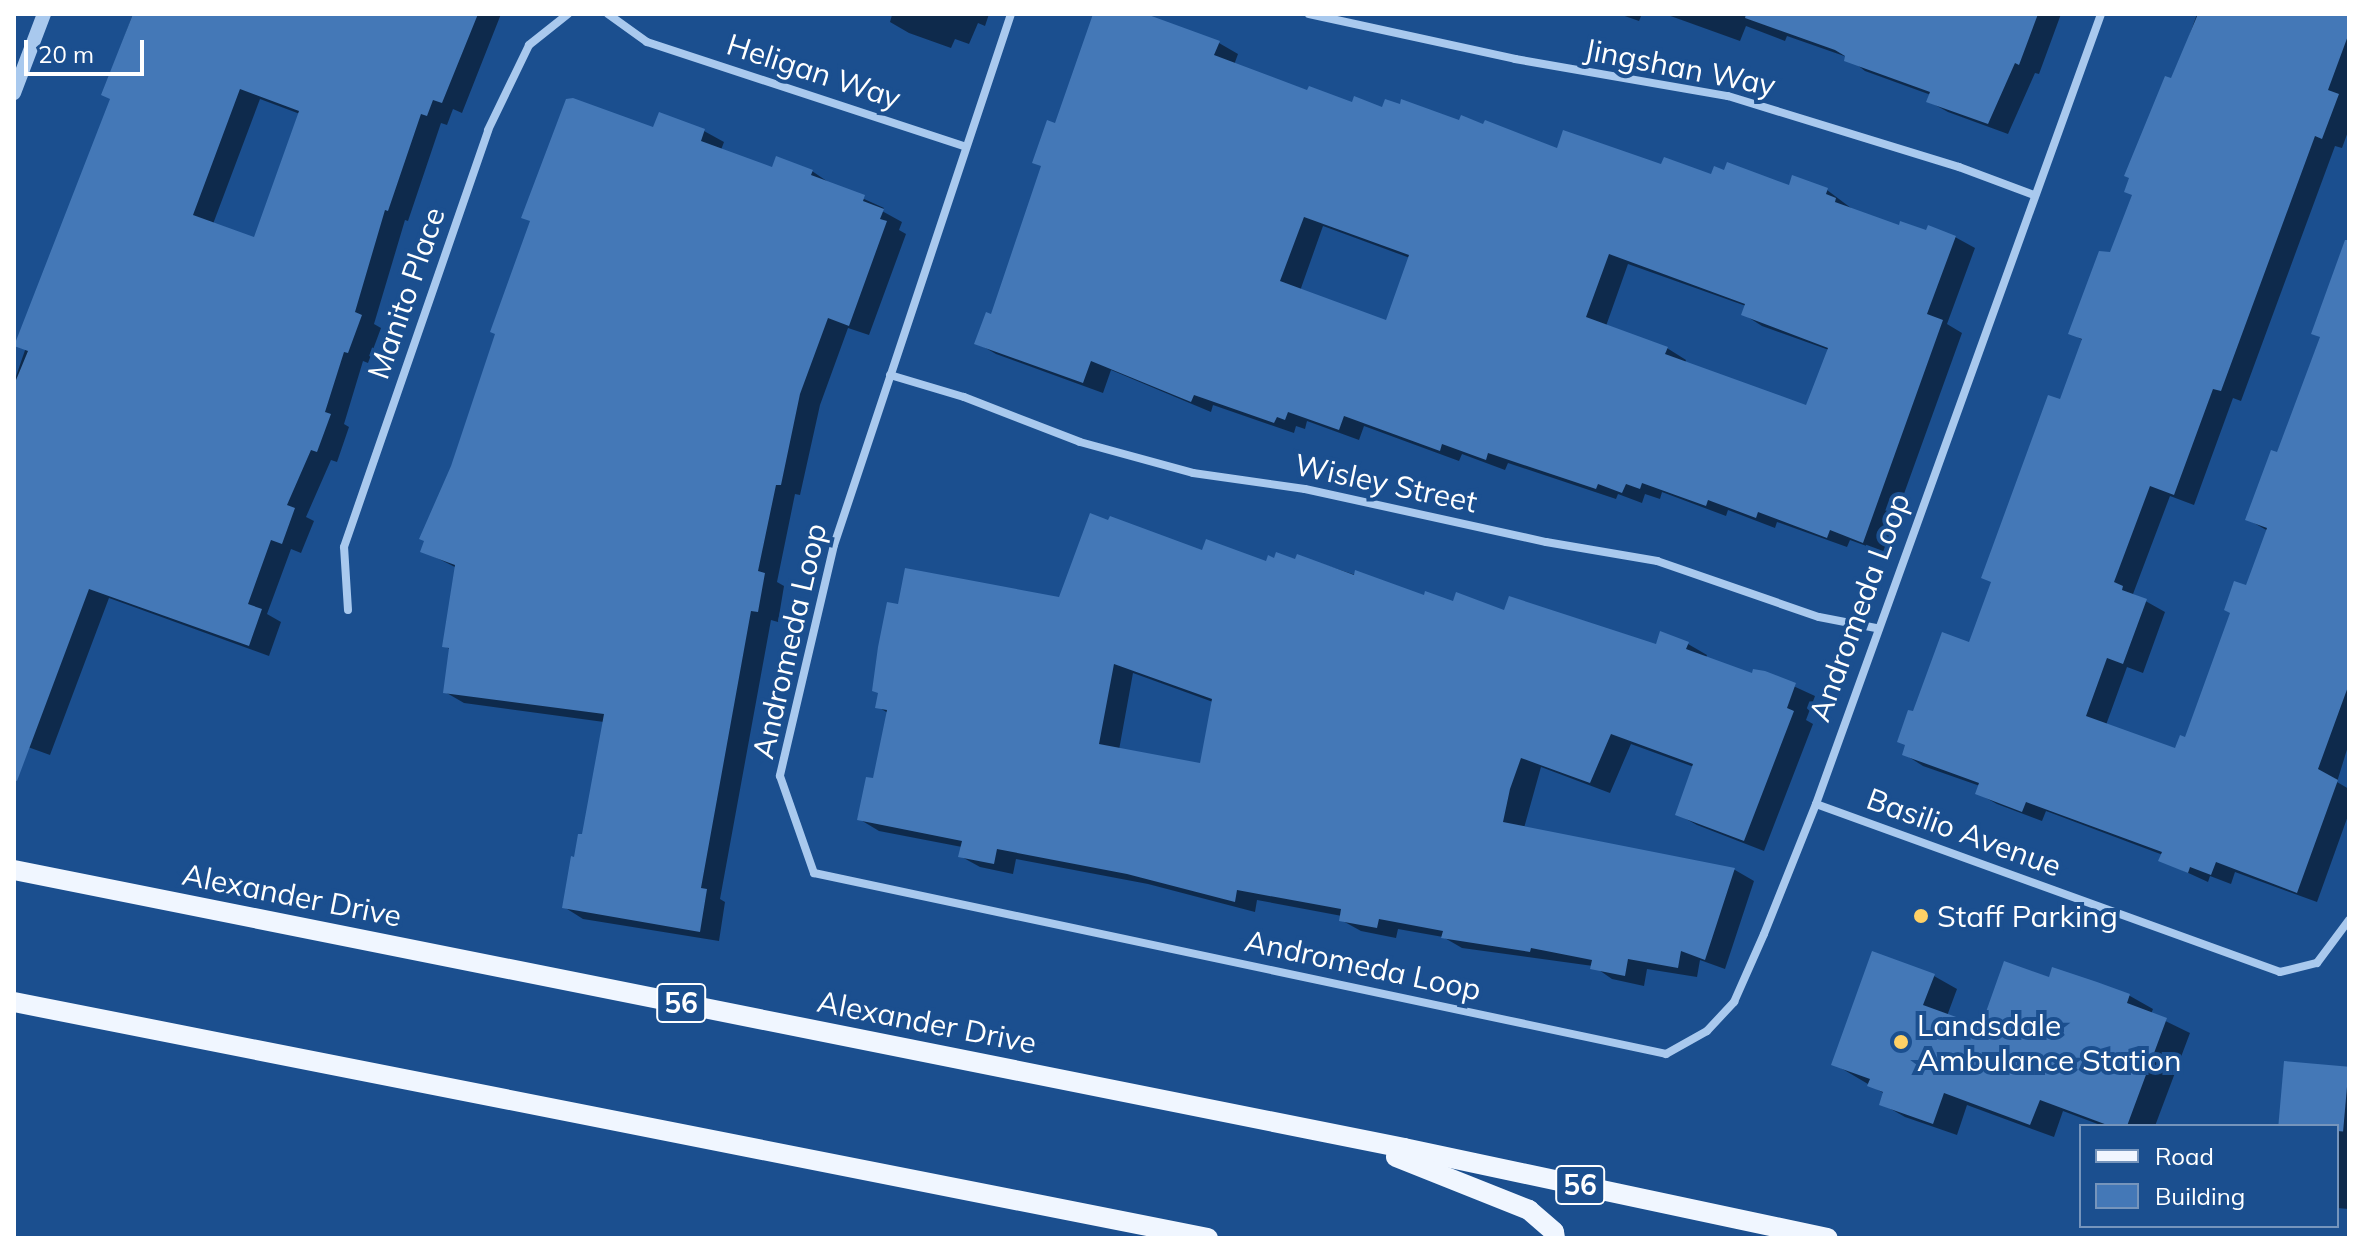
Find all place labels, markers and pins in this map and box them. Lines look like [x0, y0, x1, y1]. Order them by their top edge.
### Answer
place label: Staff Parking [1937, 898, 2118, 934]
marker: Staff Parking [1912, 907, 1930, 925]
place label: Landsdale Ambulance Station [1917, 1007, 2182, 1078]
marker: Landsdale Ambulance Station [1892, 1033, 1910, 1051]

